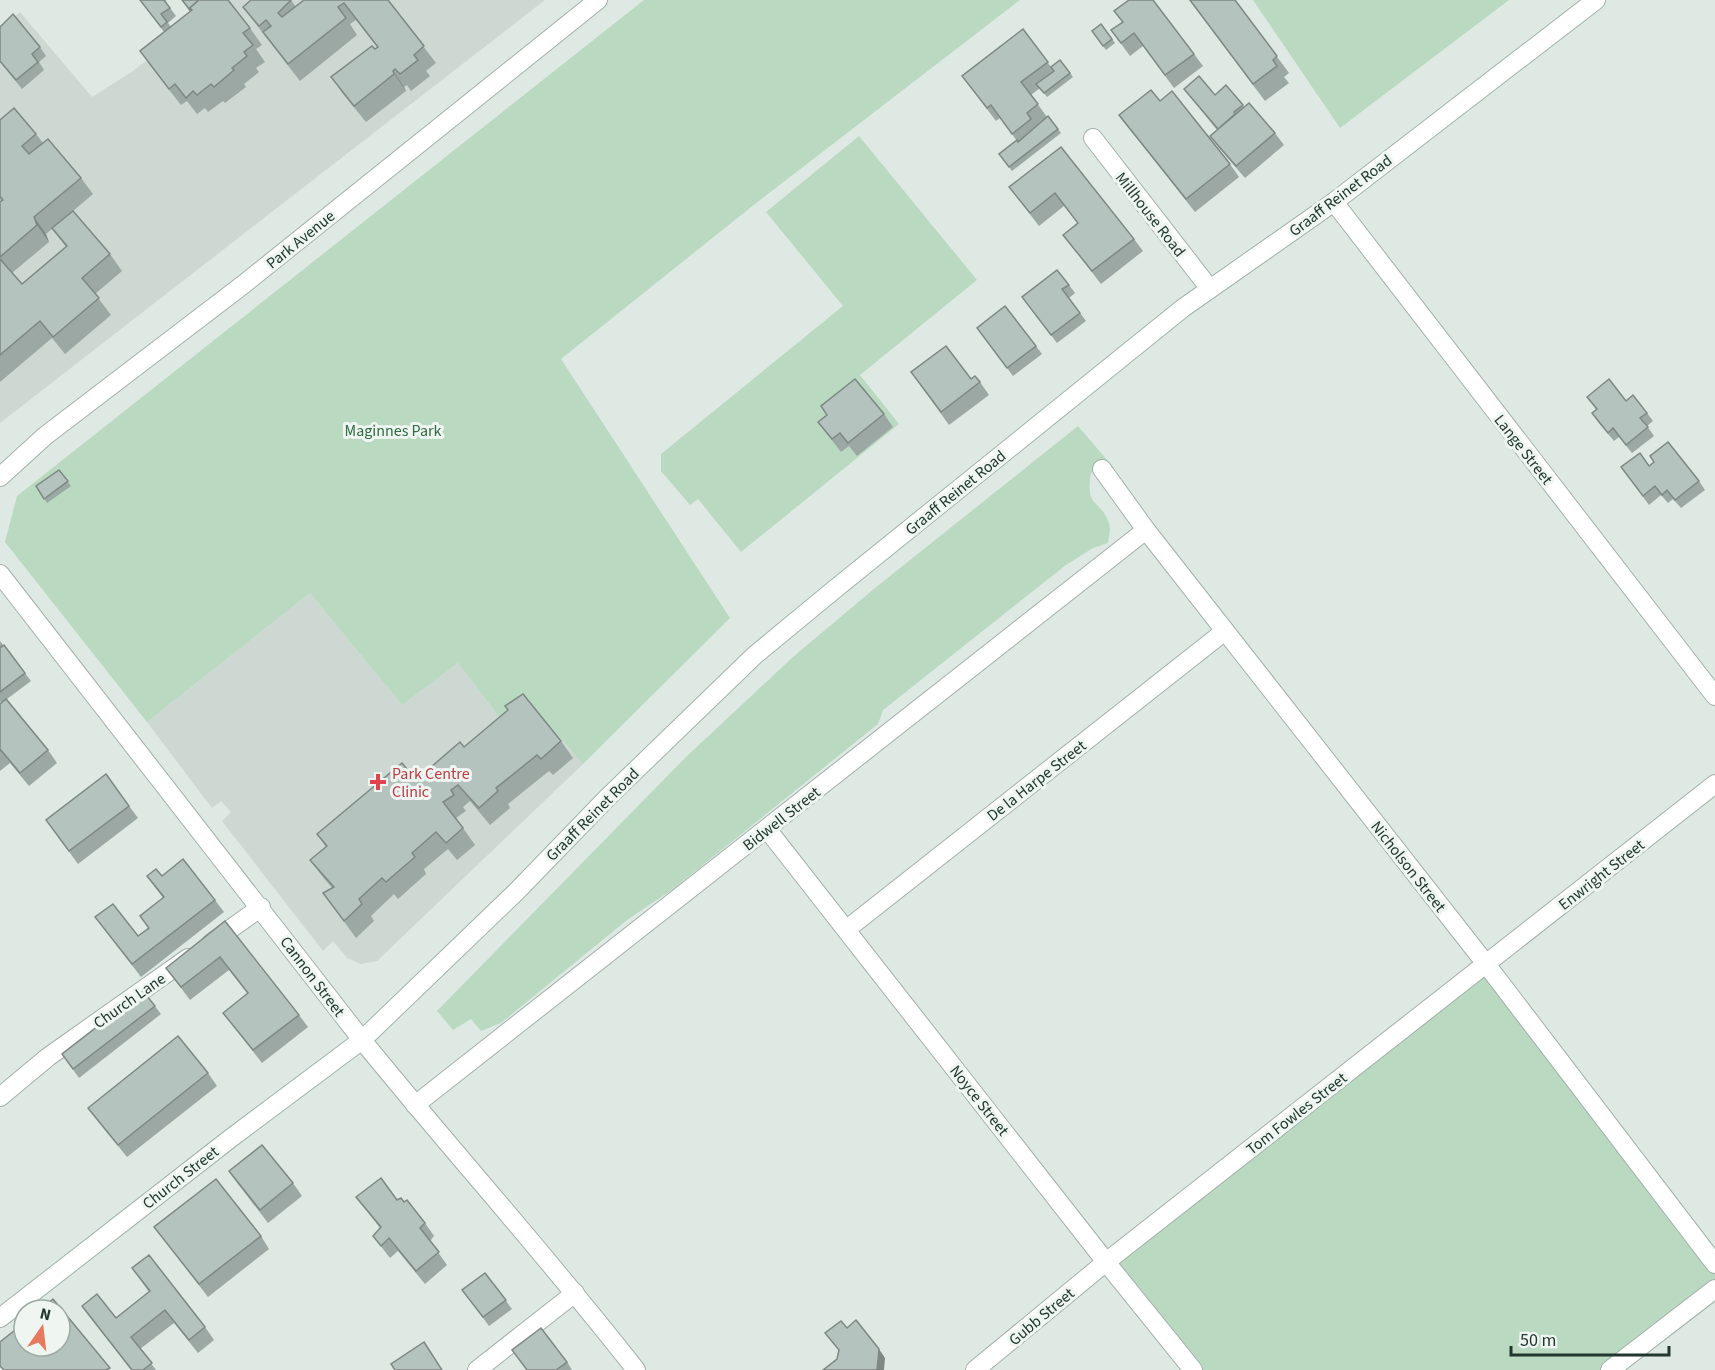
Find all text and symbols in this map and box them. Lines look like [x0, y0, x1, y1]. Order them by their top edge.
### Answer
street label: Graaff Reinet Road [1285, 150, 1397, 242]
street label: Millhouse Road [1110, 168, 1190, 262]
street label: Park Avenue [262, 205, 340, 274]
street label: Lange Street [1489, 410, 1558, 490]
park label: Maginnes Park [345, 420, 442, 442]
street label: Graaff Reinet Road [901, 445, 1011, 540]
street label: De la Harpe Street [982, 735, 1091, 827]
place label: Park Centre Clinic [392, 763, 470, 803]
street label: Graaff Reinet Road [541, 763, 644, 866]
marker: Park Centre Clinic [369, 773, 387, 791]
street label: Bidwell Street [738, 781, 826, 856]
street label: Nicholson Street [1366, 816, 1451, 917]
street label: Enwright Street [1554, 834, 1650, 915]
street label: Cannon Street [275, 932, 350, 1022]
street label: Church Lane [89, 968, 170, 1034]
street label: Noyce Street [945, 1061, 1014, 1141]
street label: Tom Fowles Street [1242, 1067, 1352, 1160]
street label: Church Street [138, 1141, 224, 1215]
street label: Gubb Street [1004, 1282, 1080, 1351]
north arrow [12, 1298, 72, 1358]
text: N [38, 1302, 53, 1326]
scale bar [1511, 1319, 1668, 1357]
text: 50 m [1520, 1328, 1556, 1353]

